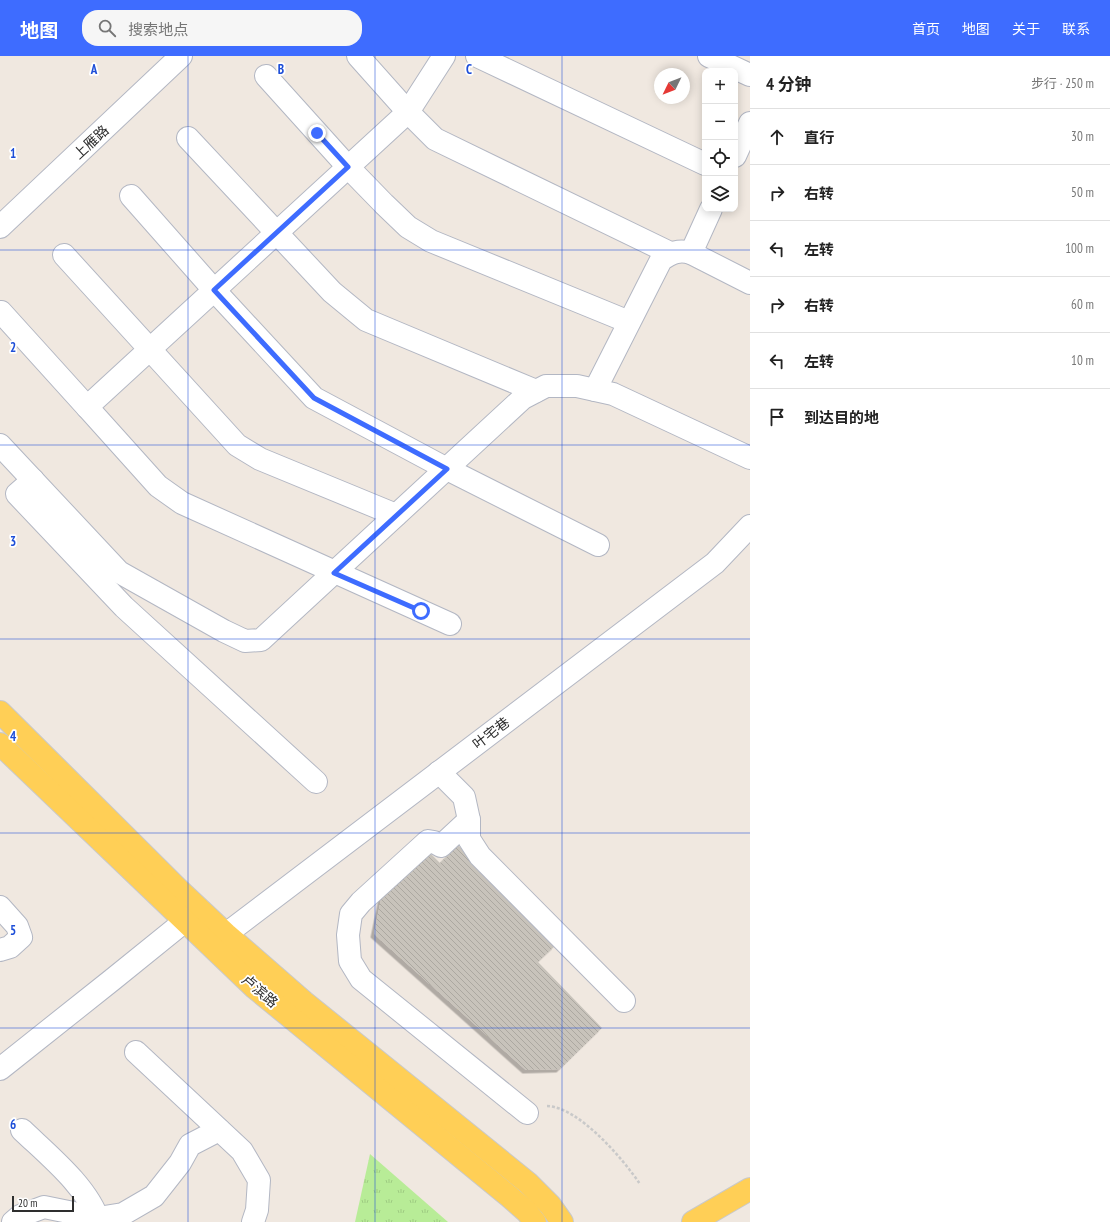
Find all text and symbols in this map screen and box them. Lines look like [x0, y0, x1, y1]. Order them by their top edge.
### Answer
search box [82, 10, 362, 46]
icon: search [96, 17, 118, 39]
text: 地图 [20, 18, 58, 42]
text: 搜索地点 [128, 20, 188, 39]
text: 首页 [912, 20, 940, 38]
text: 地图 [962, 20, 990, 38]
text: 关于 [1012, 20, 1040, 38]
text: 联系 [1062, 20, 1090, 38]
text: A [90, 61, 98, 78]
text: B [278, 61, 284, 78]
text: C [466, 61, 472, 78]
north arrow [654, 68, 690, 104]
map controls [702, 68, 738, 212]
button: + [702, 68, 738, 104]
text: 4 分钟 [766, 73, 812, 95]
text: 步行 · 250 m [1031, 75, 1094, 92]
button: − [702, 104, 738, 140]
street label: 上雁路 [70, 121, 112, 163]
route end [308, 124, 326, 142]
icon: ahead [766, 126, 788, 148]
text: 直行 [804, 128, 834, 147]
text: 30 m [1071, 128, 1094, 145]
button: locate [702, 140, 738, 176]
text: 1 [10, 145, 16, 162]
button: layers [702, 176, 738, 212]
icon: right [766, 182, 788, 204]
text: 右转 [804, 184, 834, 203]
text: 50 m [1071, 184, 1094, 201]
icon: left [766, 238, 788, 260]
text: 左转 [804, 240, 834, 259]
text: 100 m [1065, 240, 1094, 257]
icon: right [766, 294, 788, 316]
text: 右转 [804, 296, 834, 315]
text: 60 m [1071, 296, 1094, 313]
text: 2 [10, 339, 16, 356]
icon: left [766, 350, 788, 372]
text: 左转 [804, 352, 834, 371]
text: 10 m [1071, 352, 1094, 369]
icon: arrive [766, 406, 788, 428]
text: 到达目的地 [804, 408, 879, 427]
text: 3 [10, 533, 16, 550]
route start [412, 602, 430, 620]
street label: 叶宅巷 [469, 713, 513, 753]
text: 4 [10, 728, 17, 745]
text: 5 [10, 922, 16, 939]
street label: 卢滨路 [238, 970, 282, 1012]
text: 6 [10, 1116, 16, 1133]
scale bar [12, 1194, 74, 1213]
text: 20 m [18, 1196, 37, 1210]

